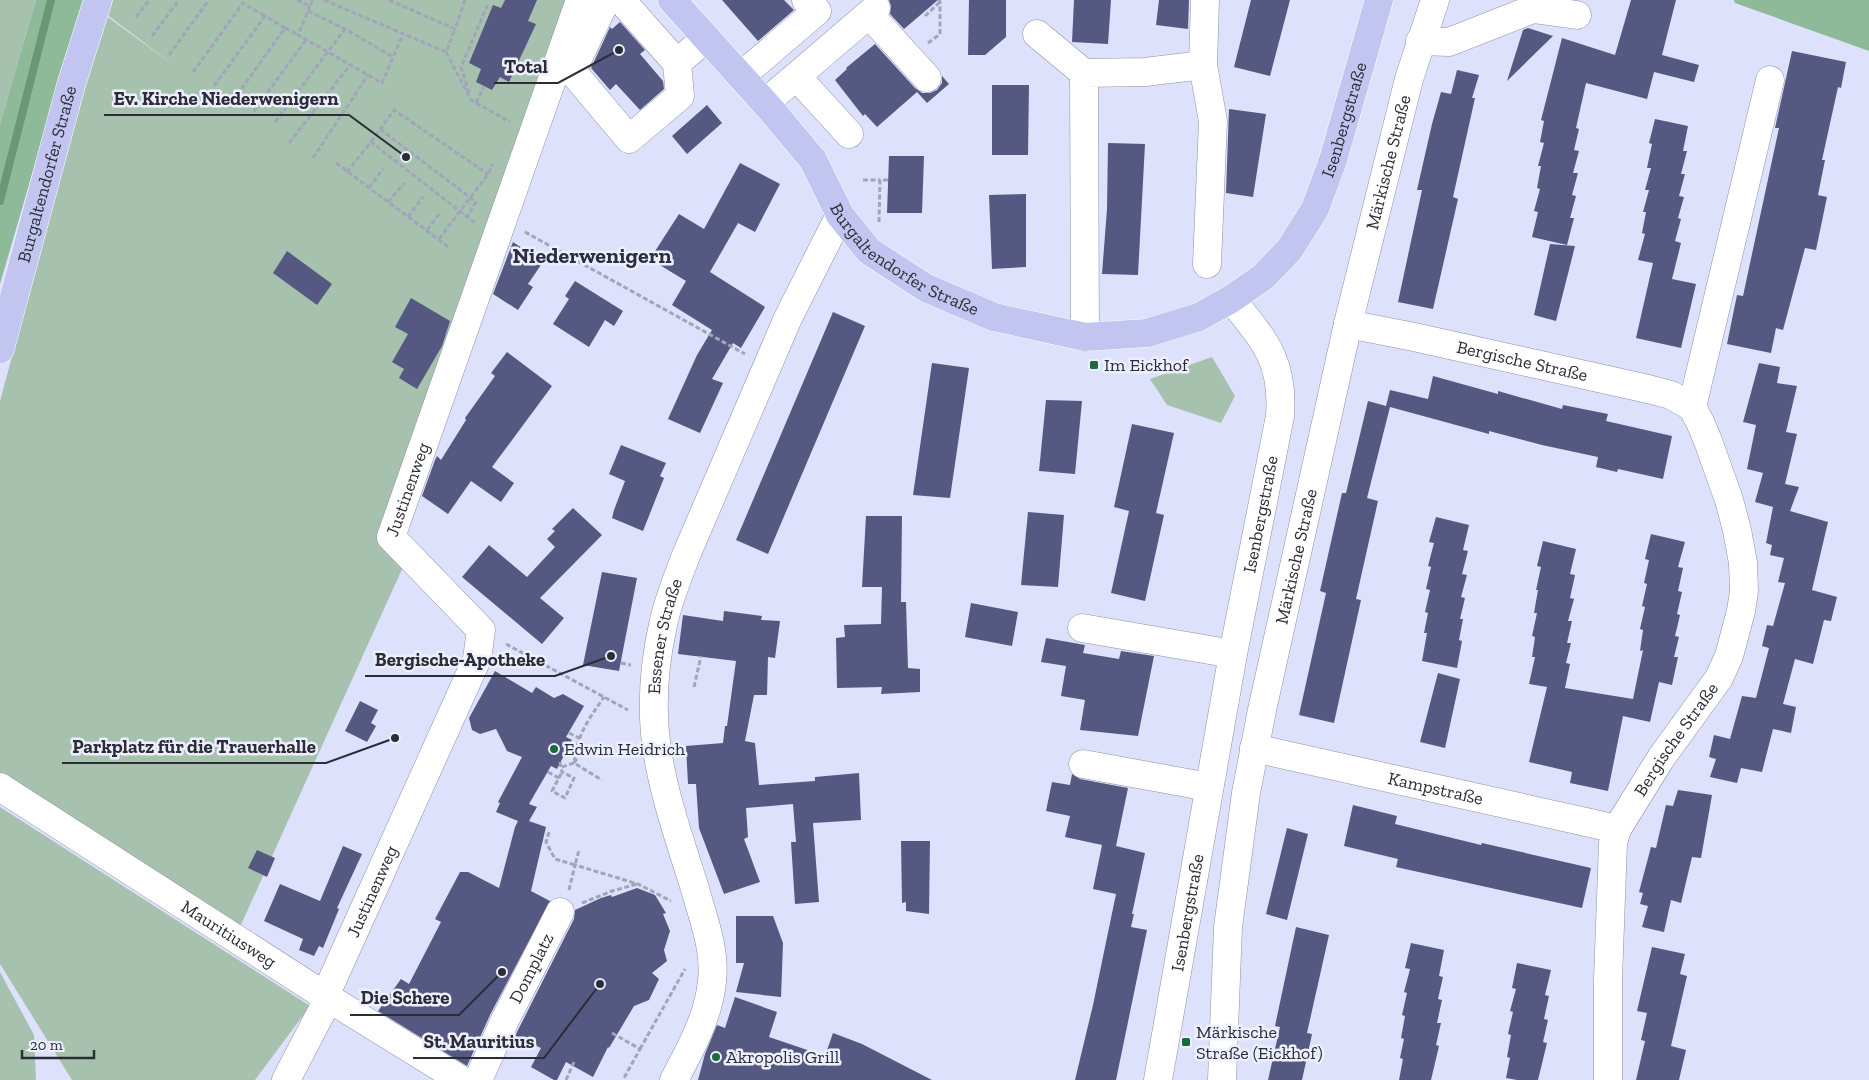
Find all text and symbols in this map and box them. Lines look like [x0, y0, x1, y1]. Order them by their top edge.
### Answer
callout: Total [494, 49, 558, 83]
text: Total [504, 55, 549, 78]
street label: Isenbergstraße [1317, 60, 1372, 180]
callout: Ev. Kirche Niederwenigern [104, 81, 349, 115]
street label: Burgaltendorfer Straße [13, 83, 81, 265]
text: Ev. Kirche Niederwenigern [113, 87, 339, 110]
street label: Märkische Straße [1361, 93, 1416, 232]
street label: Burgaltendorfer Straße [825, 200, 982, 320]
district label: Niederwenigern [513, 242, 671, 269]
street label: Bergische Straße [1455, 336, 1590, 386]
place label: Im Eickhof [1104, 354, 1189, 376]
marker: Im Eickhof [1088, 359, 1100, 371]
street label: Justinenweg [381, 439, 434, 539]
street label: Isenbergstraße [1238, 454, 1283, 575]
street label: Märkische Straße [1270, 487, 1322, 626]
street label: Essener Straße [643, 575, 687, 695]
callout: Bergische-Apotheke [365, 642, 555, 676]
text: Bergische-Apotheke [375, 648, 545, 671]
street label: Bergische Straße [1629, 678, 1723, 800]
callout: Parkplatz für die Trauerhalle [62, 729, 326, 763]
text: Parkplatz für die Trauerhalle [72, 735, 316, 758]
place label: Edwin Heidrich [564, 738, 685, 760]
marker: Edwin Heidrich [548, 743, 560, 755]
street label: Kampstraße [1386, 767, 1485, 810]
street label: Justinenweg [342, 842, 402, 941]
street label: Isenbergstraße [1166, 852, 1209, 973]
street label: Mauritiusweg [177, 895, 281, 973]
street label: Domplatz [504, 929, 558, 1007]
callout: Die Schere [350, 981, 459, 1015]
text: Die Schere [361, 986, 449, 1009]
place label: Märkische Straße (Eickhof) [1196, 1021, 1323, 1064]
callout: St. Mauritius [413, 1024, 544, 1058]
scale bar [22, 1028, 95, 1060]
text: St. Mauritius [424, 1030, 535, 1053]
text: 20 m [30, 1036, 63, 1054]
marker: Märkische Straße (Eickhof) [1180, 1036, 1192, 1048]
place label: Akropolis Grill [726, 1046, 840, 1068]
marker: Akropolis Grill [710, 1051, 722, 1063]

